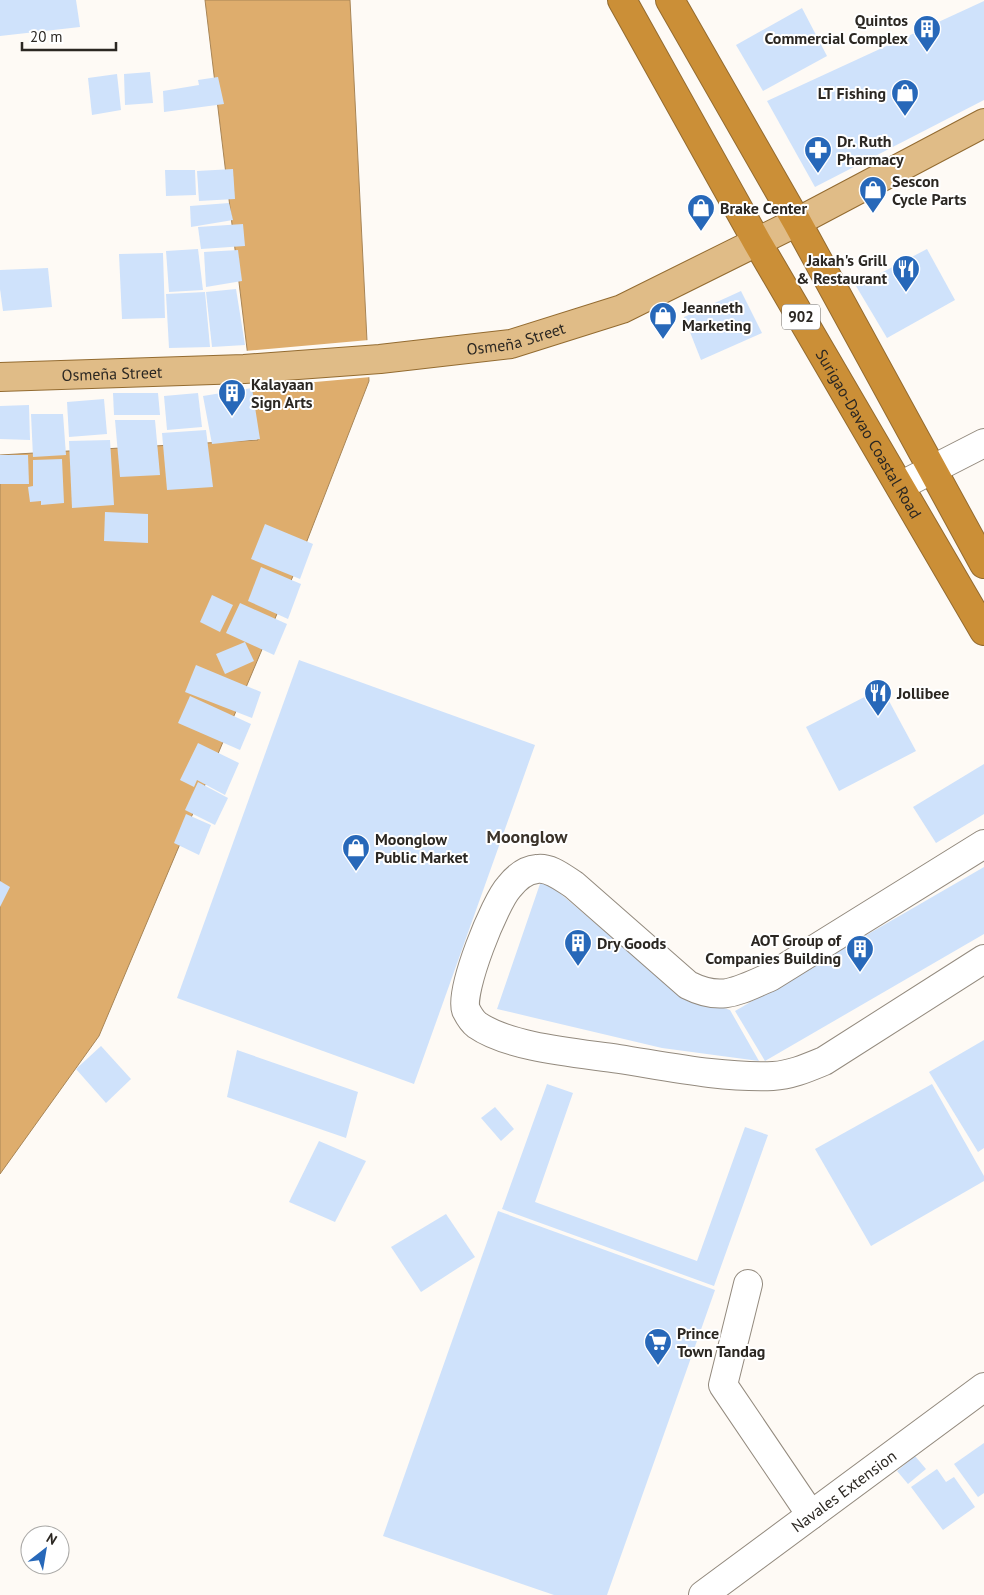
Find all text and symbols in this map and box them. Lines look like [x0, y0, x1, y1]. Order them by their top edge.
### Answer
place label: Quintos Commercial Complex [764, 10, 909, 48]
building icon: Quintos Commercial Complex [912, 14, 942, 53]
scale bar [22, 20, 116, 52]
text: 20 m [30, 27, 63, 46]
shop icon: LT Fishing [890, 78, 920, 117]
place label: LT Fishing [818, 83, 886, 103]
place label: Dr. Ruth Pharmacy [837, 131, 904, 169]
pharmacy icon: Dr. Ruth Pharmacy [803, 135, 833, 174]
place label: Sescon Cycle Parts [892, 171, 967, 209]
shop icon: Sescon Cycle Parts [858, 175, 888, 214]
shop icon: Brake Center [686, 193, 716, 232]
place label: Brake Center [720, 198, 807, 218]
place label: Jakah's Grill & Restaurant [796, 250, 887, 288]
restaurant icon: Jakah's Grill & Restaurant [891, 254, 921, 293]
place label: Jeanneth Marketing [681, 297, 751, 335]
shop icon: Jeanneth Marketing [648, 301, 678, 340]
road number: 902 [782, 304, 820, 330]
street label: Osmeña Street [465, 317, 568, 359]
street label: Surigao-Davao Coastal Road [812, 345, 926, 522]
street label: Osmeña Street [61, 362, 163, 385]
place label: Kalayaan Sign Arts [251, 374, 313, 412]
building icon: Kalayaan Sign Arts [217, 378, 247, 417]
restaurant icon: Jollibee [863, 678, 893, 717]
place label: Jollibee [896, 683, 949, 703]
district label: Moonglow [487, 825, 569, 848]
place label: Moonglow Public Market [375, 829, 469, 867]
shop icon: Moonglow Public Market [341, 833, 371, 872]
building icon: Dry Goods [563, 928, 593, 967]
place label: AOT Group of Companies Building [705, 930, 842, 968]
place label: Dry Goods [597, 933, 666, 953]
building icon: AOT Group of Companies Building [845, 934, 875, 973]
place label: Prince Town Tandag [677, 1323, 765, 1361]
supermarket icon: Prince Town Tandag [643, 1327, 673, 1366]
street label: Navales Extension [787, 1445, 900, 1536]
north arrow [20, 1525, 70, 1575]
text: N [43, 1529, 60, 1549]

